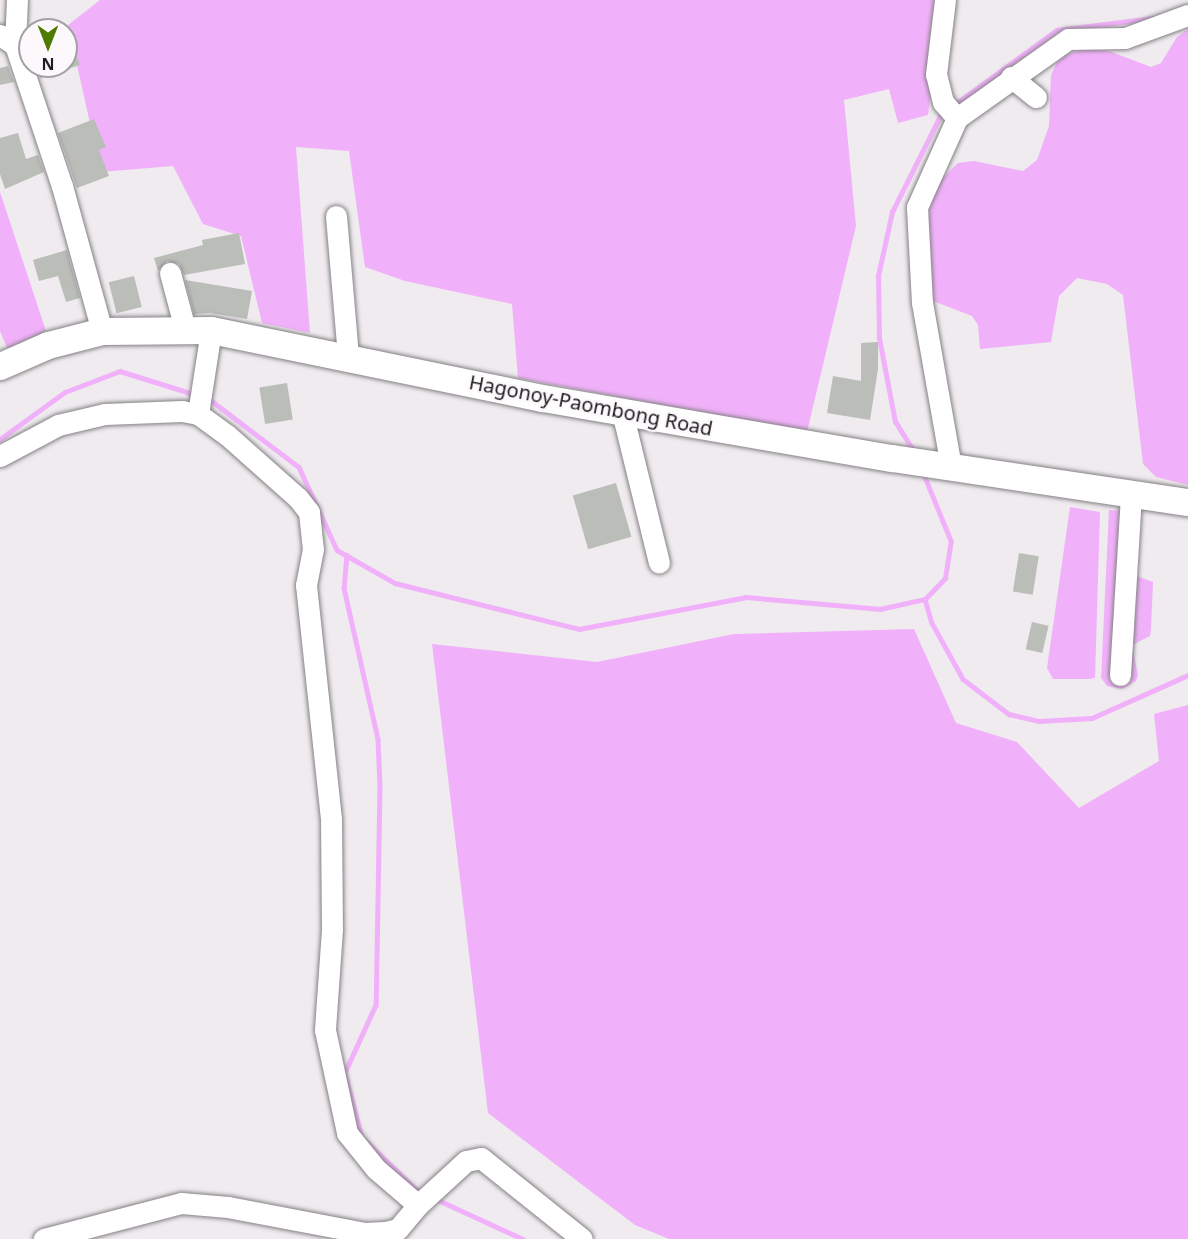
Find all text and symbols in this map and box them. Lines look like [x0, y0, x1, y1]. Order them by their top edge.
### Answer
north arrow [18, 18, 78, 78]
text: N [42, 53, 55, 75]
street label: Hagonoy-Paombong Road [467, 370, 715, 440]

